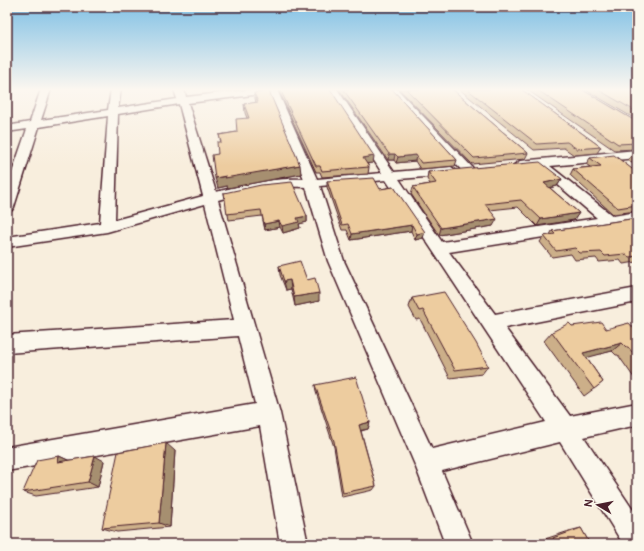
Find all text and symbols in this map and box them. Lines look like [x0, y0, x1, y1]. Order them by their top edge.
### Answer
north arrow [578, 485, 618, 525]
text: N [582, 498, 596, 508]

